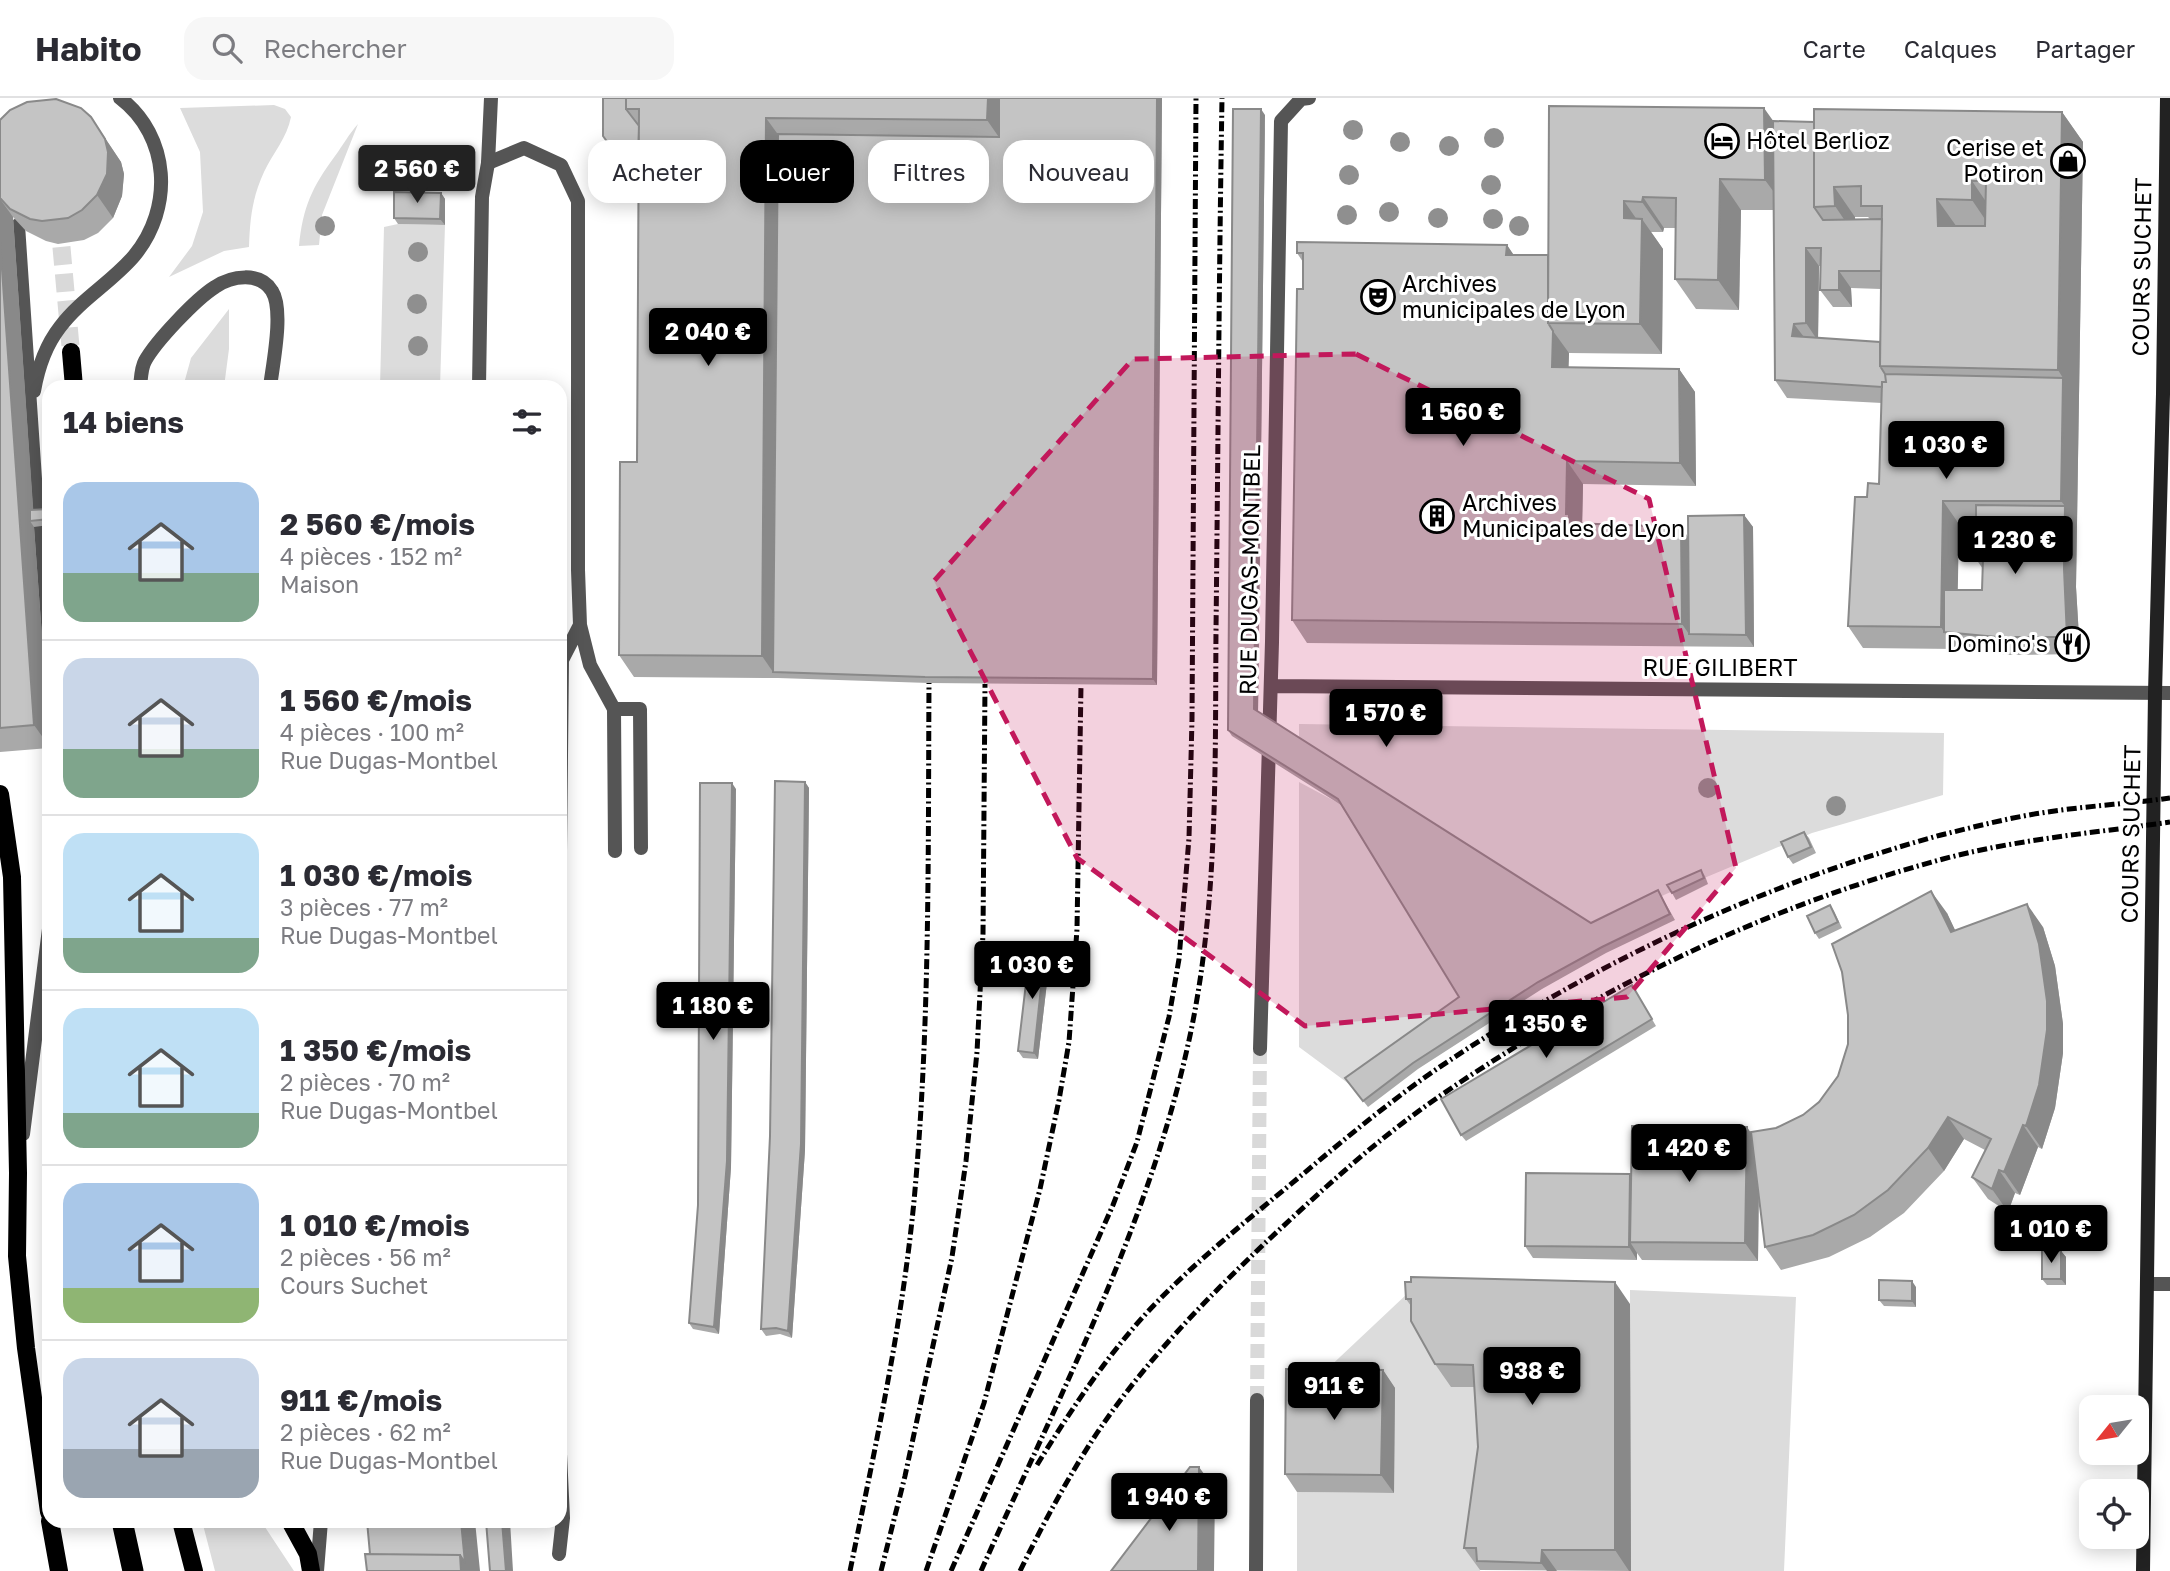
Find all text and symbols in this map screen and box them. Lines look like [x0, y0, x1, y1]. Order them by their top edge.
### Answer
search box [184, 17, 674, 80]
text: Habito [35, 29, 142, 68]
icon: search [208, 29, 246, 67]
text: Rechercher [264, 33, 407, 64]
text: Carte [1802, 34, 1866, 63]
text: Calques [1904, 34, 1997, 63]
text: Partager [2035, 34, 2135, 63]
hotel icon: Hôtel Berlioz [1703, 122, 1741, 160]
place label: Hôtel Berlioz [1746, 126, 1890, 154]
place label: Cerise et Potiron [1946, 133, 2044, 187]
chip: Acheter [588, 140, 726, 203]
chip: Louer [740, 140, 854, 203]
chip: Filtres [868, 140, 989, 203]
chip: Nouveau [1003, 140, 1154, 203]
shop icon: Cerise et Potiron [2049, 142, 2087, 180]
pin: 2 560 € [352, 146, 482, 205]
text: 2 560 € [374, 154, 460, 182]
street label: COURS SUCHET [2125, 177, 2157, 357]
place label: Archives municipales de Lyon [1402, 269, 1626, 323]
theatre icon: Archives municipales de Lyon [1359, 278, 1397, 316]
pin: 2 040 € [643, 308, 773, 368]
text: 2 040 € [665, 317, 751, 345]
pin: 1 560 € [1398, 388, 1528, 448]
text: 1 560 € [1421, 397, 1505, 425]
icon: filters [508, 403, 546, 441]
text: 14 biens [63, 404, 184, 440]
pin: 1 030 € [1881, 422, 2011, 481]
text: 1 030 € [1904, 430, 1988, 458]
street label: RUE DUGAS-MONTBEL [1233, 445, 1265, 695]
place label: Archives Municipales de Lyon [1462, 488, 1685, 542]
building icon: Archives Municipales de Lyon [1418, 497, 1456, 535]
text: 2 560 €/mois [280, 506, 475, 542]
icon: home [119, 510, 203, 594]
pin: 1 230 € [1950, 517, 2080, 576]
text: 1 230 € [1974, 525, 2056, 553]
text: 4 pièces · 152 m² [280, 542, 462, 570]
text: Maison [280, 570, 359, 598]
restaurant icon: Domino's [2053, 625, 2091, 663]
place label: Domino's [1947, 629, 2048, 657]
street label: RUE GILIBERT [1643, 653, 1797, 681]
text: 1 560 €/mois [280, 682, 472, 718]
icon: home [119, 686, 203, 770]
pin: 1 570 € [1321, 690, 1451, 749]
text: 1 570 € [1345, 698, 1427, 726]
text: 4 pièces · 100 m² [280, 718, 464, 746]
street label: COURS SUCHET [2114, 744, 2146, 924]
text: Rue Dugas-Montbel [280, 746, 498, 774]
text: 1 030 €/mois [280, 857, 473, 893]
icon: home [119, 861, 203, 945]
text: 3 pièces · 77 m² [280, 893, 448, 921]
text: Rue Dugas-Montbel [280, 921, 498, 949]
pin: 1 030 € [967, 942, 1097, 1001]
text: 1 030 € [990, 950, 1074, 978]
pin: 1 180 € [648, 982, 778, 1042]
text: 1 180 € [672, 991, 754, 1019]
pin: 1 350 € [1481, 1000, 1611, 1060]
text: 1 350 € [1505, 1009, 1587, 1037]
text: 1 350 €/mois [280, 1032, 471, 1068]
icon: home [119, 1036, 203, 1120]
text: 2 pièces · 70 m² [280, 1068, 450, 1096]
text: Rue Dugas-Montbel [280, 1096, 498, 1124]
pin: 1 420 € [1624, 1124, 1754, 1184]
text: 1 420 € [1648, 1133, 1730, 1161]
pin: 1 010 € [1986, 1206, 2116, 1265]
text: 1 010 €/mois [280, 1207, 470, 1243]
icon: home [119, 1211, 203, 1295]
text: 1 010 € [2010, 1214, 2092, 1242]
text: 2 pièces · 56 m² [280, 1243, 451, 1271]
text: Cours Suchet [280, 1271, 428, 1299]
pin: 938 € [1483, 1348, 1581, 1407]
text: 938 € [1499, 1356, 1565, 1384]
pin: 911 € [1285, 1362, 1383, 1422]
text: 911 € [1304, 1371, 1364, 1399]
text: 911 €/mois [280, 1382, 442, 1418]
icon: home [119, 1386, 203, 1470]
north arrow [2079, 1395, 2149, 1465]
map controls [2079, 1395, 2149, 1549]
text: 2 pièces · 62 m² [280, 1418, 451, 1446]
text: Rue Dugas-Montbel [280, 1446, 498, 1474]
pin: 1 940 € [1104, 1474, 1234, 1533]
button: locate [2079, 1479, 2149, 1549]
text: 1 940 € [1127, 1482, 1211, 1510]

